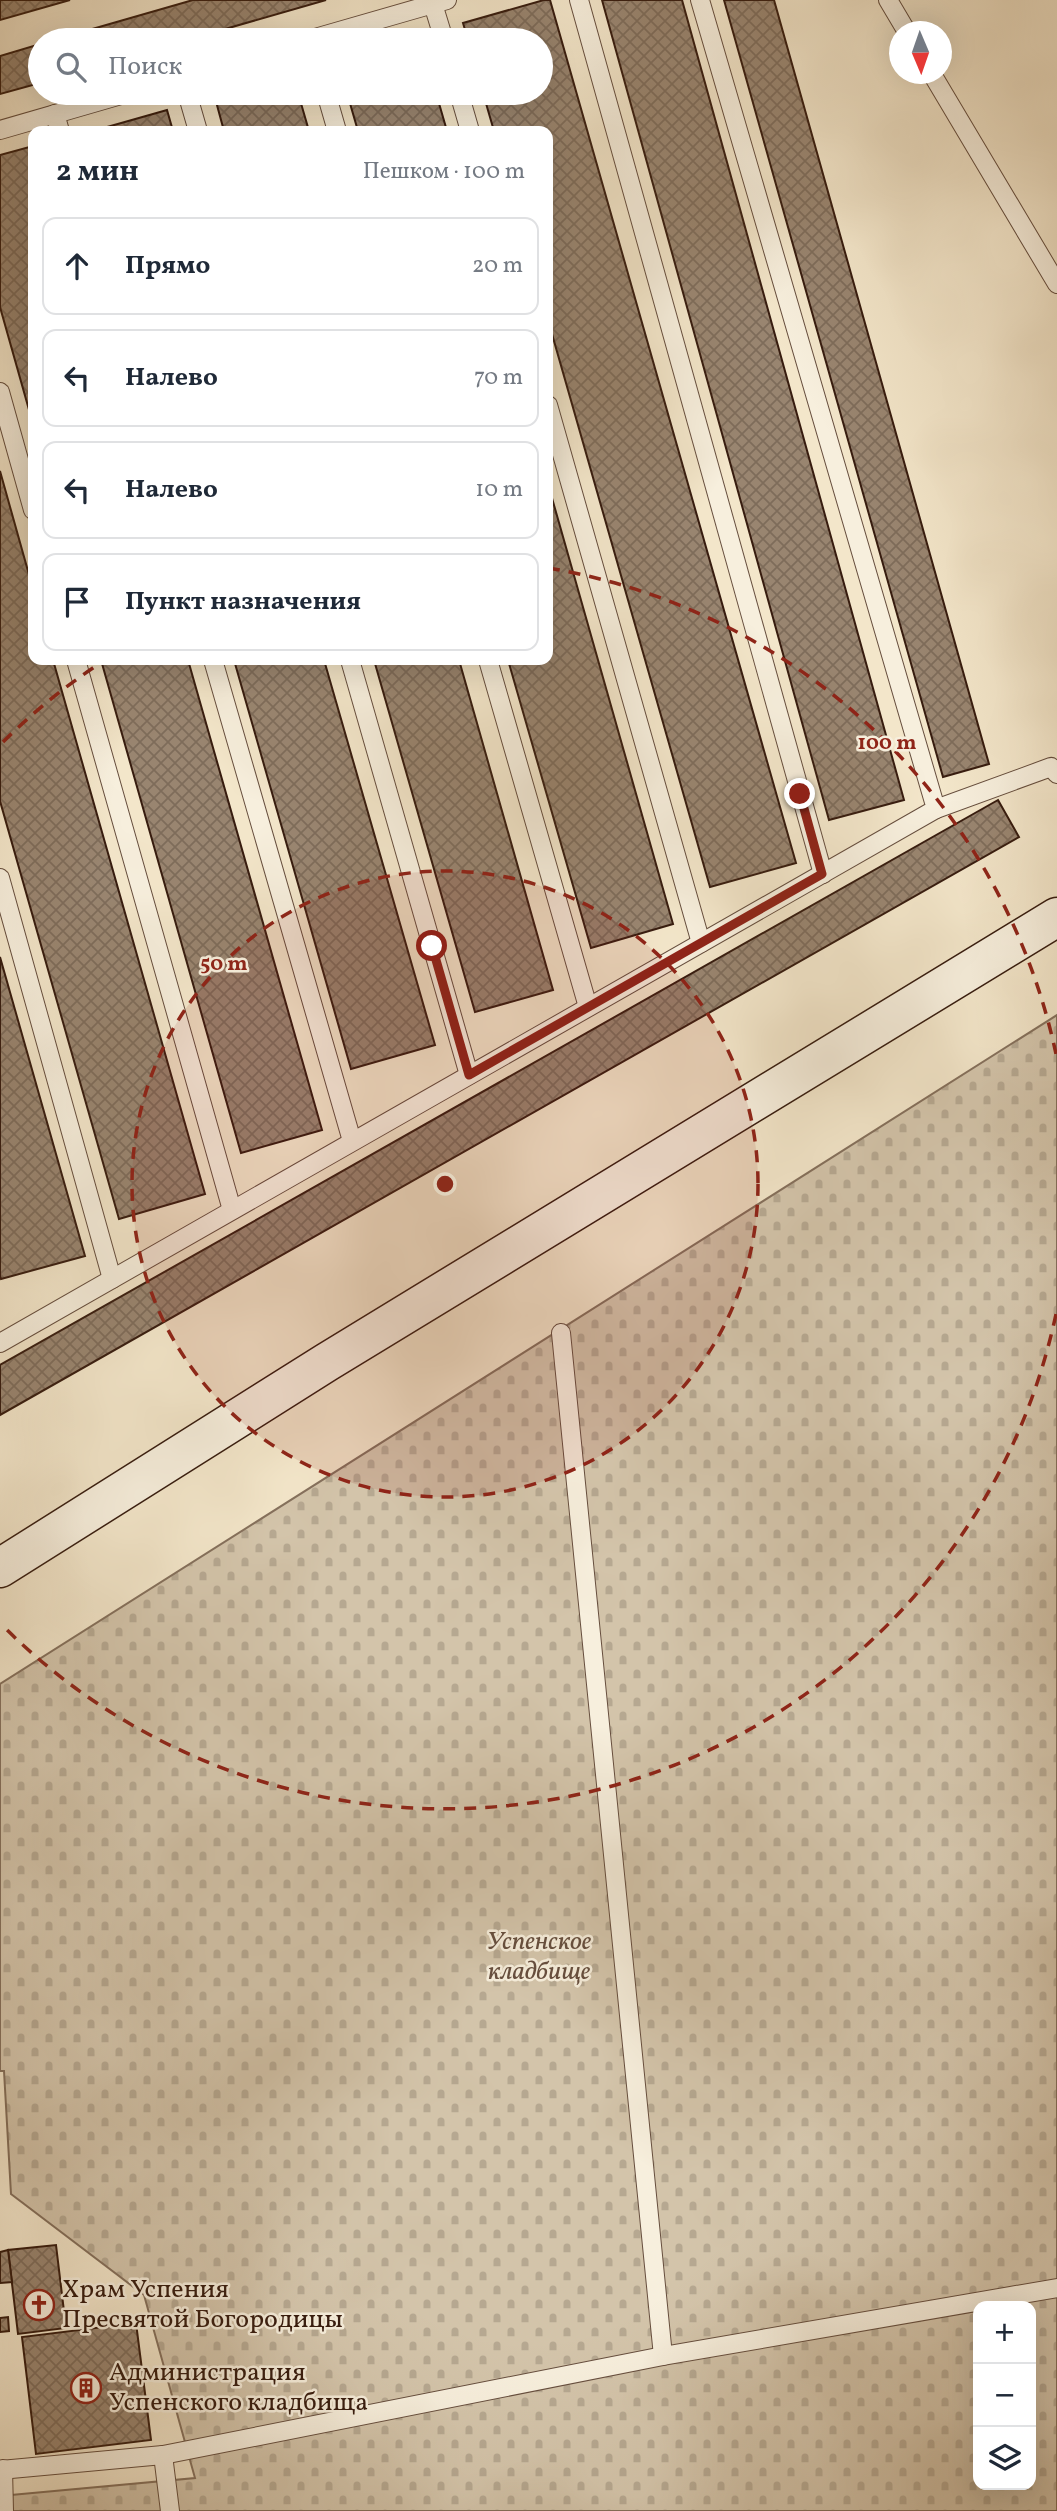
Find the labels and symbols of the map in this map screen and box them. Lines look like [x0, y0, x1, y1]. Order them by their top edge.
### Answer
north arrow [889, 21, 952, 84]
text: 100 m [857, 729, 917, 758]
route end [784, 778, 815, 809]
route start [416, 930, 447, 961]
text: 50 m [200, 950, 248, 979]
centre of rings [433, 1172, 457, 1196]
park label: Успенское кладбище [487, 1924, 592, 1990]
place label: Храм Успения Пресвятой Богородицы [62, 2272, 343, 2338]
church icon: Храм Успения Пресвятой Богородицы [22, 2288, 56, 2322]
place label: Администрация Успенского кладбища [109, 2355, 368, 2421]
building icon: Администрация Успенского кладбища [69, 2371, 103, 2405]

